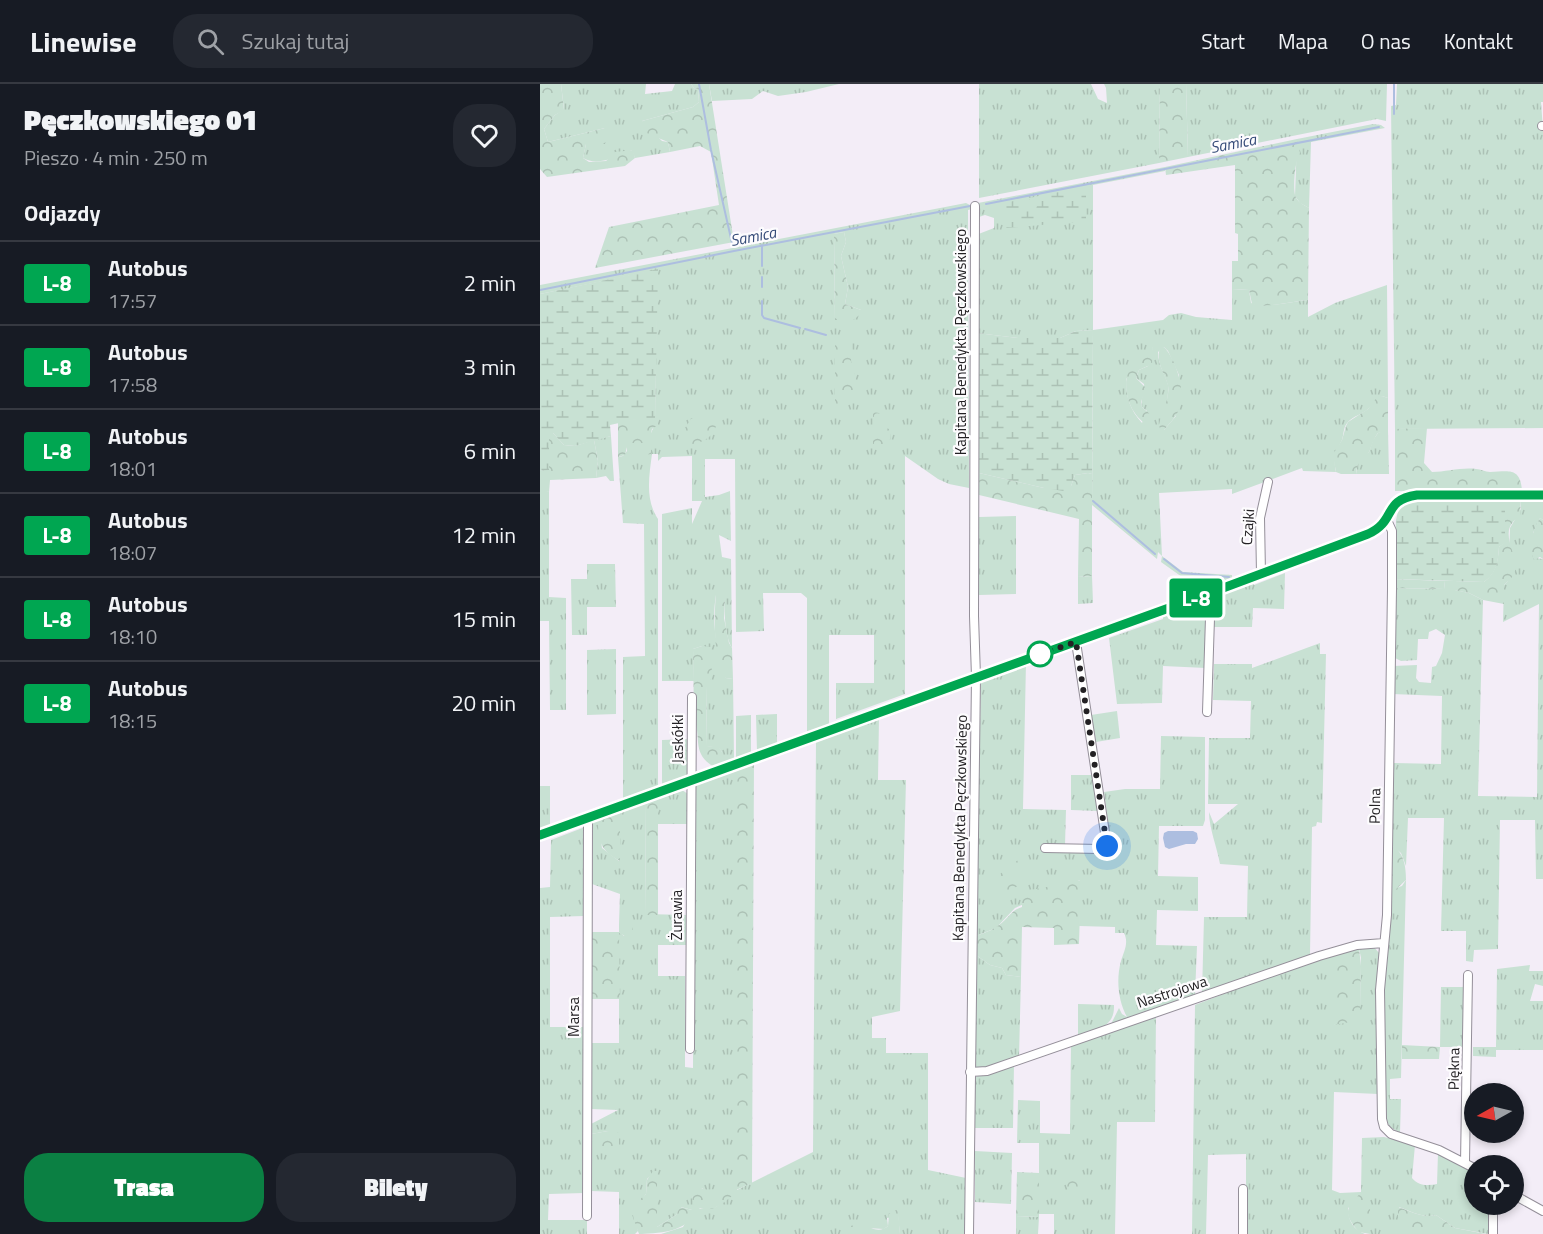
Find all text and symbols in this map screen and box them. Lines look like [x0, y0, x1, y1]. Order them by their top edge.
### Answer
search box [173, 14, 593, 68]
text: Linewise [30, 20, 137, 63]
text: Szukaj tutaj [242, 24, 349, 58]
icon: search [194, 25, 227, 58]
text: Start [1201, 25, 1245, 57]
text: Mapa [1278, 25, 1328, 57]
text: O nas [1361, 25, 1411, 57]
text: Kontakt [1444, 25, 1513, 57]
text: Pęczkowskiego 01 [24, 98, 257, 141]
button: heart [453, 104, 516, 167]
water label: Samica [1208, 127, 1259, 159]
text: Pieszo · 4 min · 250 m [24, 142, 208, 173]
text: Odjazdy [24, 196, 100, 230]
water label: Samica [728, 220, 779, 252]
street label: Kapitana Benedykta Pęczkowskiego [949, 229, 972, 455]
text: Autobus [108, 251, 188, 285]
text: 2 min [464, 266, 516, 300]
text: L-8 [42, 267, 72, 299]
text: 17:57 [108, 285, 157, 316]
text: Autobus [108, 335, 188, 369]
text: 3 min [464, 350, 516, 384]
text: L-8 [42, 351, 72, 383]
text: 17:58 [108, 369, 157, 400]
text: Autobus [108, 419, 188, 453]
text: 6 min [464, 434, 516, 468]
text: L-8 [42, 435, 72, 467]
text: 18:01 [108, 453, 157, 484]
text: Autobus [108, 503, 188, 537]
street label: Czajki [1235, 508, 1260, 546]
text: 12 min [451, 518, 516, 552]
text: L-8 [42, 519, 72, 551]
text: 18:07 [108, 537, 157, 568]
line badge: L-8 [1162, 578, 1230, 618]
text: L-8 [1181, 582, 1211, 614]
text: Autobus [108, 587, 188, 621]
text: 15 min [451, 602, 516, 636]
text: L-8 [42, 603, 72, 635]
text: 18:10 [108, 621, 157, 652]
unlabelled marker [1027, 641, 1053, 667]
text: Autobus [108, 671, 188, 705]
text: 20 min [451, 686, 516, 720]
text: L-8 [42, 687, 72, 719]
text: 18:15 [108, 705, 157, 736]
street label: Jaskółki [666, 715, 689, 763]
street label: Kapitana Benedykta Pęczkowskiego [946, 715, 973, 941]
street label: Polna [1363, 787, 1386, 824]
your location [1092, 831, 1122, 861]
street label: Żurawia [665, 889, 688, 940]
street label: Nastrojowa [1134, 969, 1211, 1014]
street label: Marsa [562, 997, 585, 1037]
street label: Piękna [1442, 1047, 1465, 1090]
north arrow [1464, 1083, 1524, 1143]
map controls [1464, 1083, 1524, 1215]
button: Trasa [24, 1153, 264, 1222]
button: Bilety [276, 1153, 516, 1222]
button: locate [1464, 1155, 1524, 1215]

